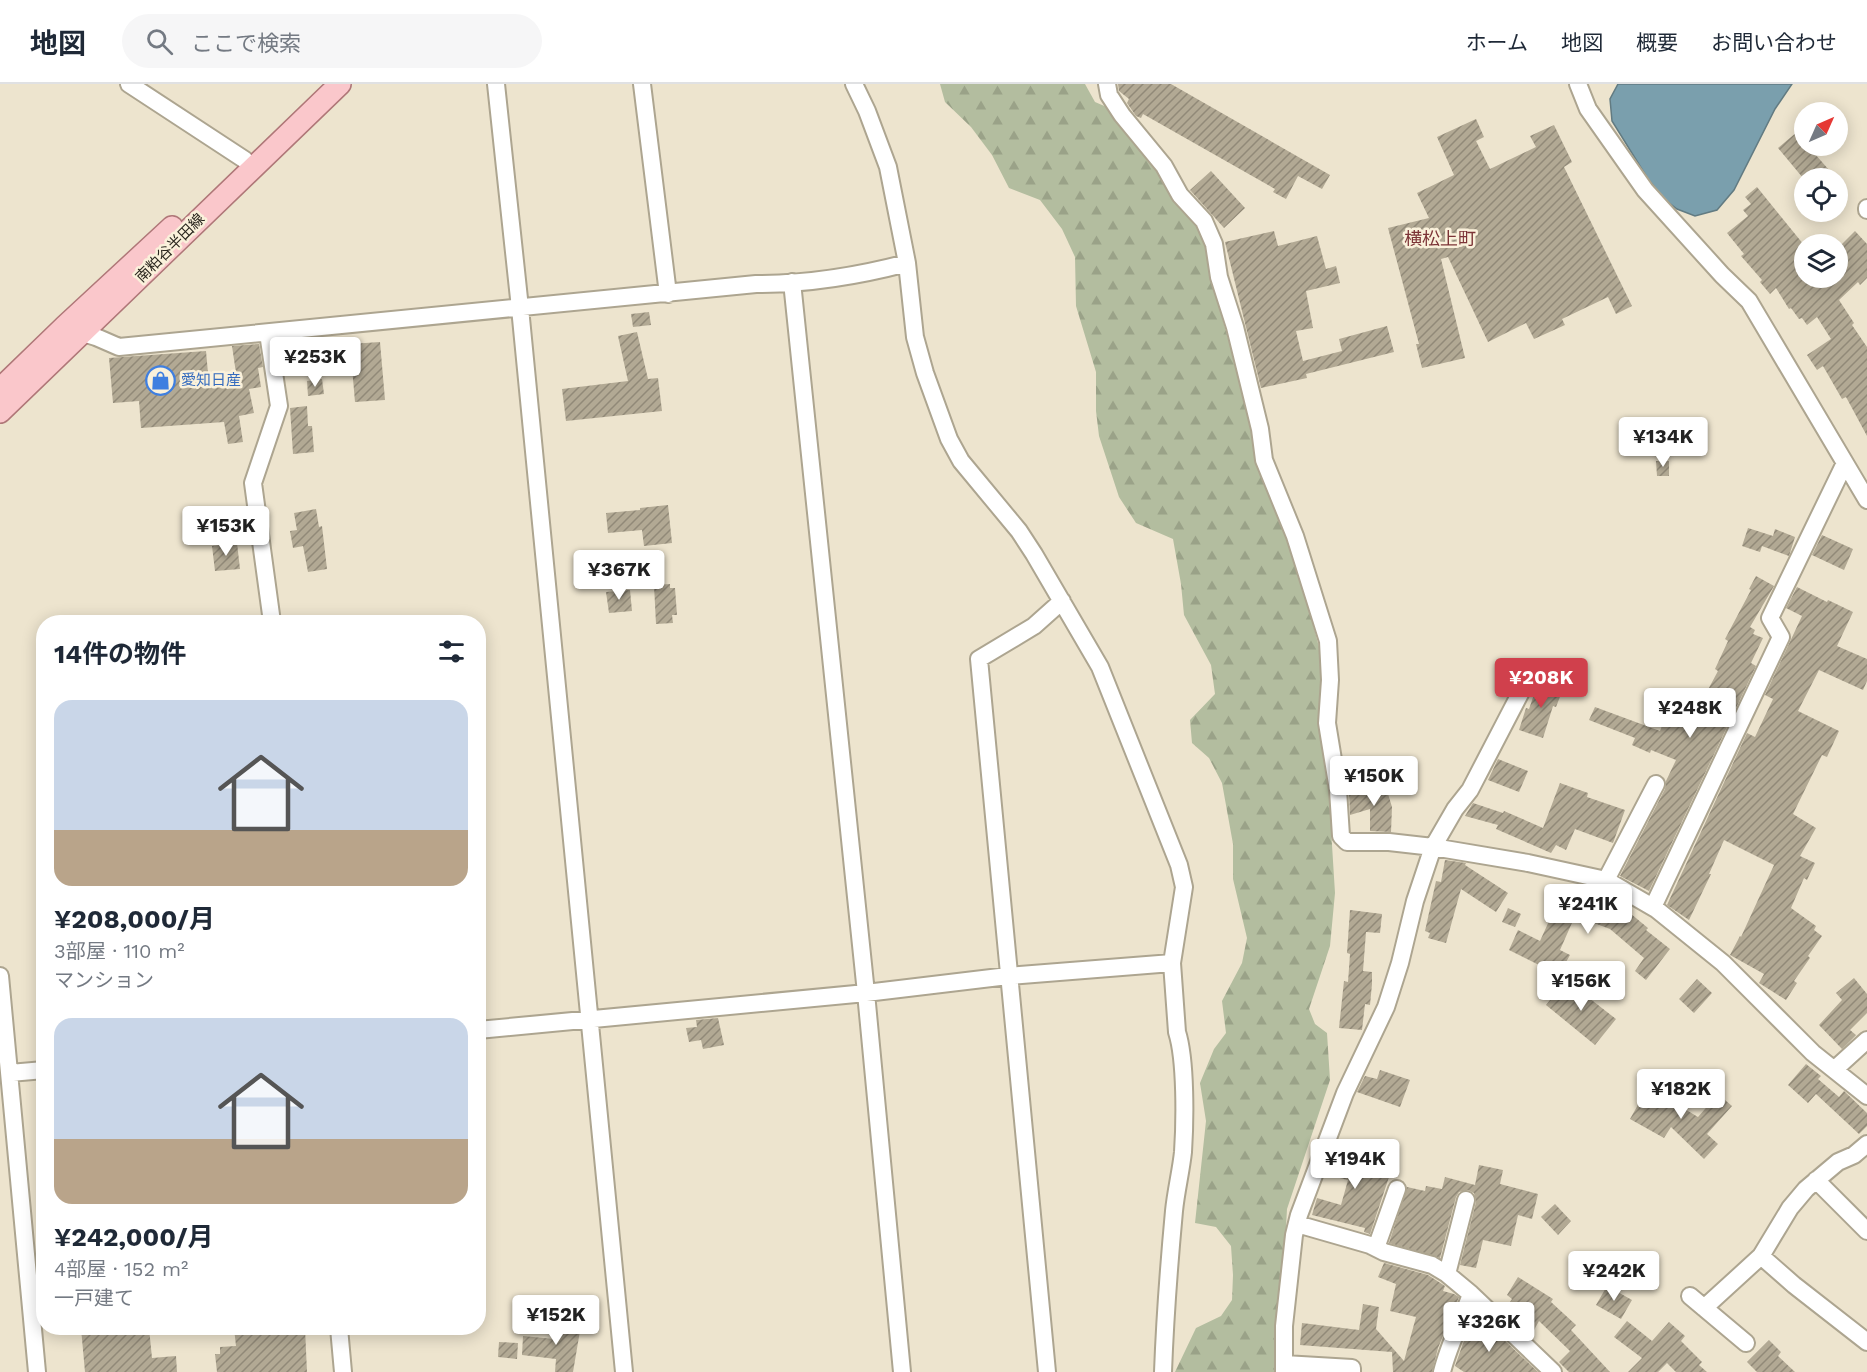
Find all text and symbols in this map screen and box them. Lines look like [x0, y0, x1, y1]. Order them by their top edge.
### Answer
search box [122, 14, 542, 68]
icon: search [143, 25, 176, 58]
text: 地図 [30, 27, 86, 60]
text: ホーム [1466, 30, 1528, 55]
text: 地図 [1561, 30, 1603, 55]
text: 概要 [1636, 30, 1678, 55]
text: お問い合わせ [1711, 30, 1837, 55]
text: ここで検索 [191, 31, 301, 56]
north arrow [1794, 102, 1848, 156]
map controls [1794, 102, 1848, 288]
button: locate [1794, 168, 1848, 222]
street label: 南粕谷半田線 [132, 210, 208, 286]
district label: 横松上町 [1404, 228, 1476, 249]
button: layers [1794, 234, 1848, 288]
pin: ¥253K [273, 337, 357, 388]
text: ¥253K [284, 344, 346, 368]
shop icon: 愛知日産 [144, 364, 176, 396]
place label: 愛知日産 [181, 371, 241, 389]
pin: ¥134K [1621, 417, 1705, 468]
text: ¥134K [1633, 424, 1693, 448]
pin: ¥153K [184, 506, 268, 557]
text: ¥153K [196, 513, 256, 537]
pin: ¥367K [577, 550, 661, 601]
text: ¥367K [587, 557, 651, 581]
icon: filters [435, 635, 468, 668]
text: 14件の物件 [54, 639, 186, 669]
pin: ¥208K [1499, 658, 1583, 709]
text: ¥208K [1509, 665, 1573, 689]
pin: ¥248K [1648, 688, 1732, 739]
text: ¥248K [1658, 695, 1722, 719]
icon: home [207, 739, 315, 847]
pin: ¥150K [1332, 756, 1416, 807]
text: ¥150K [1344, 763, 1404, 787]
pin: ¥241K [1546, 884, 1630, 935]
text: ¥241K [1558, 891, 1618, 915]
text: ¥208,000/月 [54, 904, 215, 934]
text: 3部屋 · 110 m² [54, 939, 185, 963]
pin: ¥156K [1539, 961, 1623, 1012]
text: マンション [54, 968, 154, 992]
text: ¥156K [1551, 968, 1611, 992]
icon: home [207, 1057, 315, 1165]
pin: ¥182K [1639, 1069, 1723, 1120]
text: ¥182K [1651, 1076, 1711, 1100]
pin: ¥194K [1313, 1139, 1397, 1190]
text: ¥194K [1324, 1146, 1386, 1170]
text: ¥242,000/月 [54, 1222, 214, 1252]
pin: ¥242K [1572, 1251, 1656, 1302]
text: 4部屋 · 152 m² [54, 1257, 188, 1281]
text: ¥242K [1582, 1258, 1646, 1282]
text: 一戸建て [54, 1286, 134, 1310]
pin: ¥152K [514, 1295, 598, 1346]
text: ¥152K [526, 1302, 586, 1326]
pin: ¥326K [1447, 1302, 1531, 1353]
text: ¥326K [1457, 1309, 1521, 1333]

